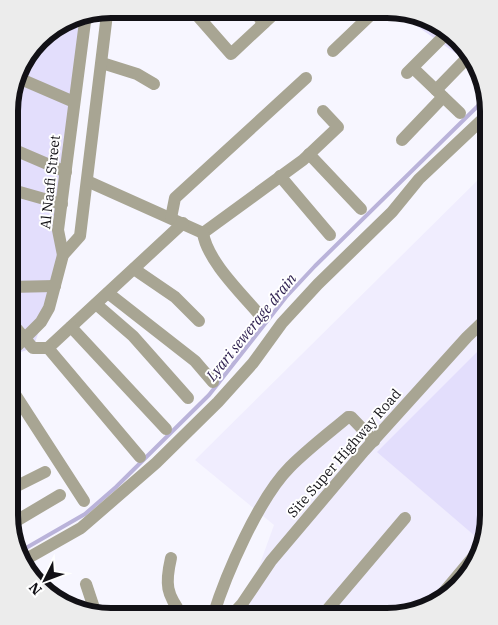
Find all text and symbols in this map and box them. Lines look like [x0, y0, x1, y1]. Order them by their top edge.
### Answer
street label: Al Naafi Street [36, 134, 64, 230]
water label: Lyari sewerage drain [201, 269, 300, 385]
street label: Site Super Highway Road [283, 384, 405, 521]
north arrow [20, 555, 70, 605]
text: N [25, 579, 46, 599]

